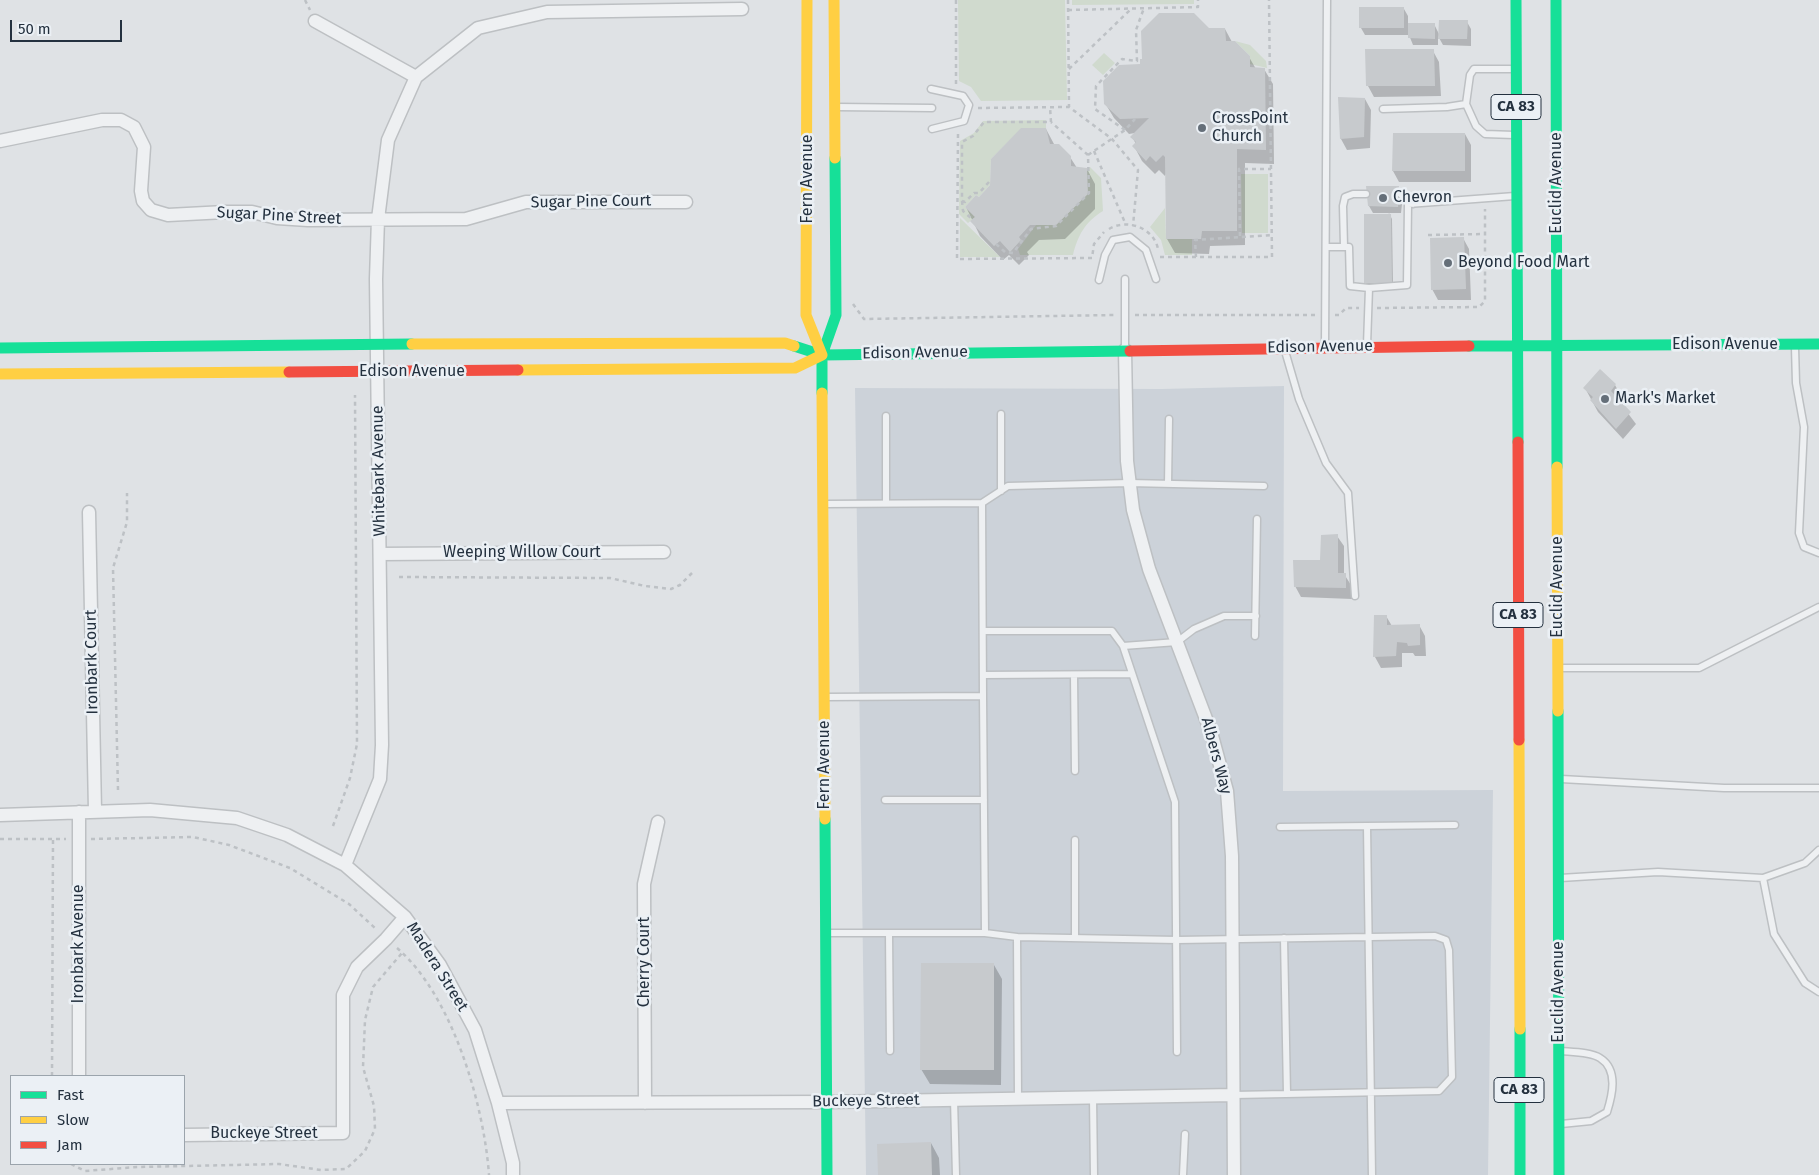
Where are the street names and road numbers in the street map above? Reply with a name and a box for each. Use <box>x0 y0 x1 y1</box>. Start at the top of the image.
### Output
road number: CA 83 <box>1491 94 1541 120</box>
street label: Euclid Avenue <box>1547 132 1567 234</box>
street label: Fern Avenue <box>798 135 818 223</box>
street label: Sugar Pine Court <box>531 191 651 213</box>
street label: Sugar Pine Street <box>216 203 342 229</box>
street label: Edison Avenue <box>1672 335 1778 355</box>
street label: Edison Avenue <box>1267 336 1373 358</box>
street label: Edison Avenue <box>862 342 968 364</box>
street label: Edison Avenue <box>359 362 465 382</box>
street label: Whitebark Avenue <box>368 405 390 537</box>
street label: Euclid Avenue <box>1548 536 1568 638</box>
street label: Weeping Willow Court <box>443 543 601 563</box>
road number: CA 83 <box>1493 602 1543 628</box>
street label: Ironbark Court <box>81 609 103 715</box>
street label: Albers Way <box>1197 715 1235 797</box>
street label: Fern Avenue <box>815 721 835 809</box>
street label: Ironbark Avenue <box>69 885 89 1003</box>
street label: Cherry Court <box>635 917 655 1007</box>
street label: Madera Street <box>402 919 472 1015</box>
street label: Euclid Avenue <box>1549 941 1569 1043</box>
road number: CA 83 <box>1494 1078 1544 1102</box>
street label: Buckeye Street <box>812 1090 920 1112</box>
street label: Buckeye Street <box>210 1124 318 1144</box>

